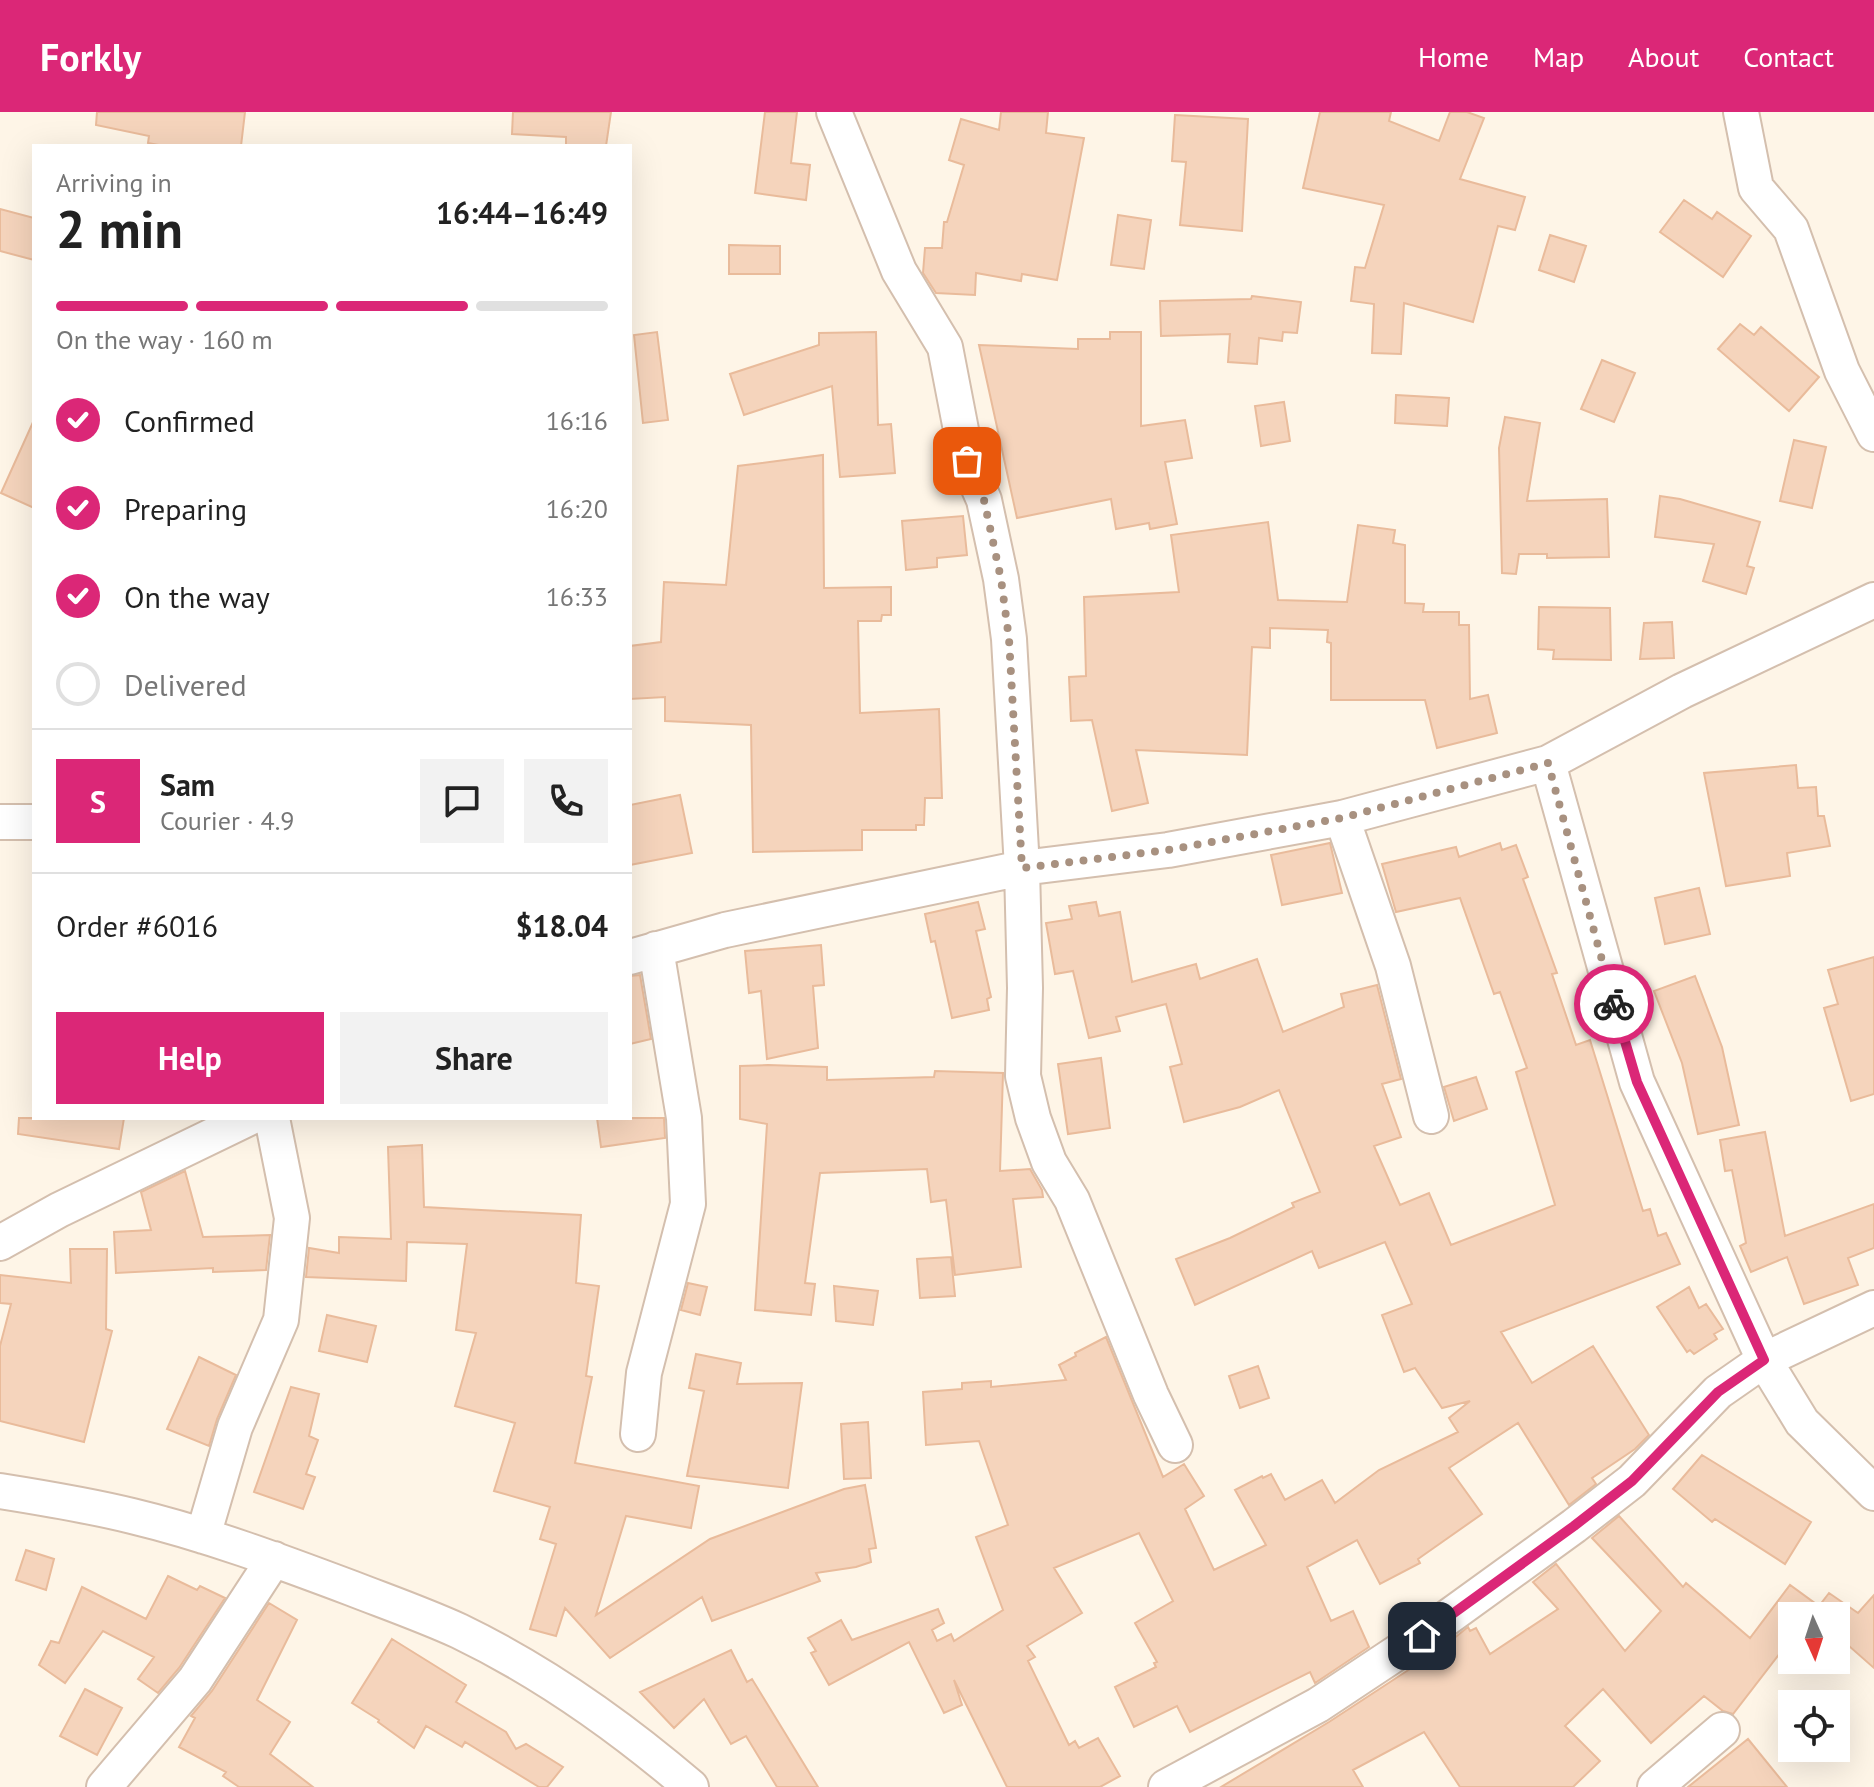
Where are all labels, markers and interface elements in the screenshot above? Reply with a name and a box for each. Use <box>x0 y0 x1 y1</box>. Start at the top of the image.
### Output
text: Forkly <box>40 32 141 81</box>
text: Home <box>1418 38 1489 75</box>
text: Map <box>1533 38 1584 75</box>
text: About <box>1628 38 1699 75</box>
text: Contact <box>1743 38 1834 75</box>
text: Arriving in <box>56 166 172 199</box>
text: 16:44–16:49 <box>436 193 608 232</box>
text: 2 min <box>56 195 183 262</box>
text: On the way · 160 m <box>56 323 273 356</box>
icon: check <box>56 398 100 442</box>
text: Confirmed <box>124 401 255 440</box>
text: 16:16 <box>546 404 608 437</box>
pin <box>933 427 1001 495</box>
icon: bag <box>945 439 989 483</box>
icon: check <box>56 486 100 530</box>
text: Preparing <box>124 489 247 528</box>
text: 16:20 <box>546 492 608 525</box>
icon: check <box>56 574 100 618</box>
text: On the way <box>124 577 270 616</box>
text: 16:33 <box>546 580 608 613</box>
text: Delivered <box>124 665 247 704</box>
button: chat <box>420 759 504 843</box>
button: phone <box>524 759 608 843</box>
text: Sam <box>160 765 215 804</box>
text: S <box>90 782 106 821</box>
text: Courier · 4.9 <box>160 804 294 837</box>
text: Order #6016 <box>56 906 218 945</box>
text: $18.04 <box>516 906 608 945</box>
courier <box>1574 964 1654 1044</box>
icon: bike <box>1592 982 1636 1026</box>
button: Help <box>56 1012 324 1104</box>
button: Share <box>340 1012 608 1104</box>
pin <box>1388 1602 1456 1670</box>
north arrow <box>1778 1602 1850 1674</box>
map controls <box>1778 1602 1850 1762</box>
icon: home <box>1400 1614 1444 1658</box>
button: locate <box>1778 1690 1850 1762</box>

